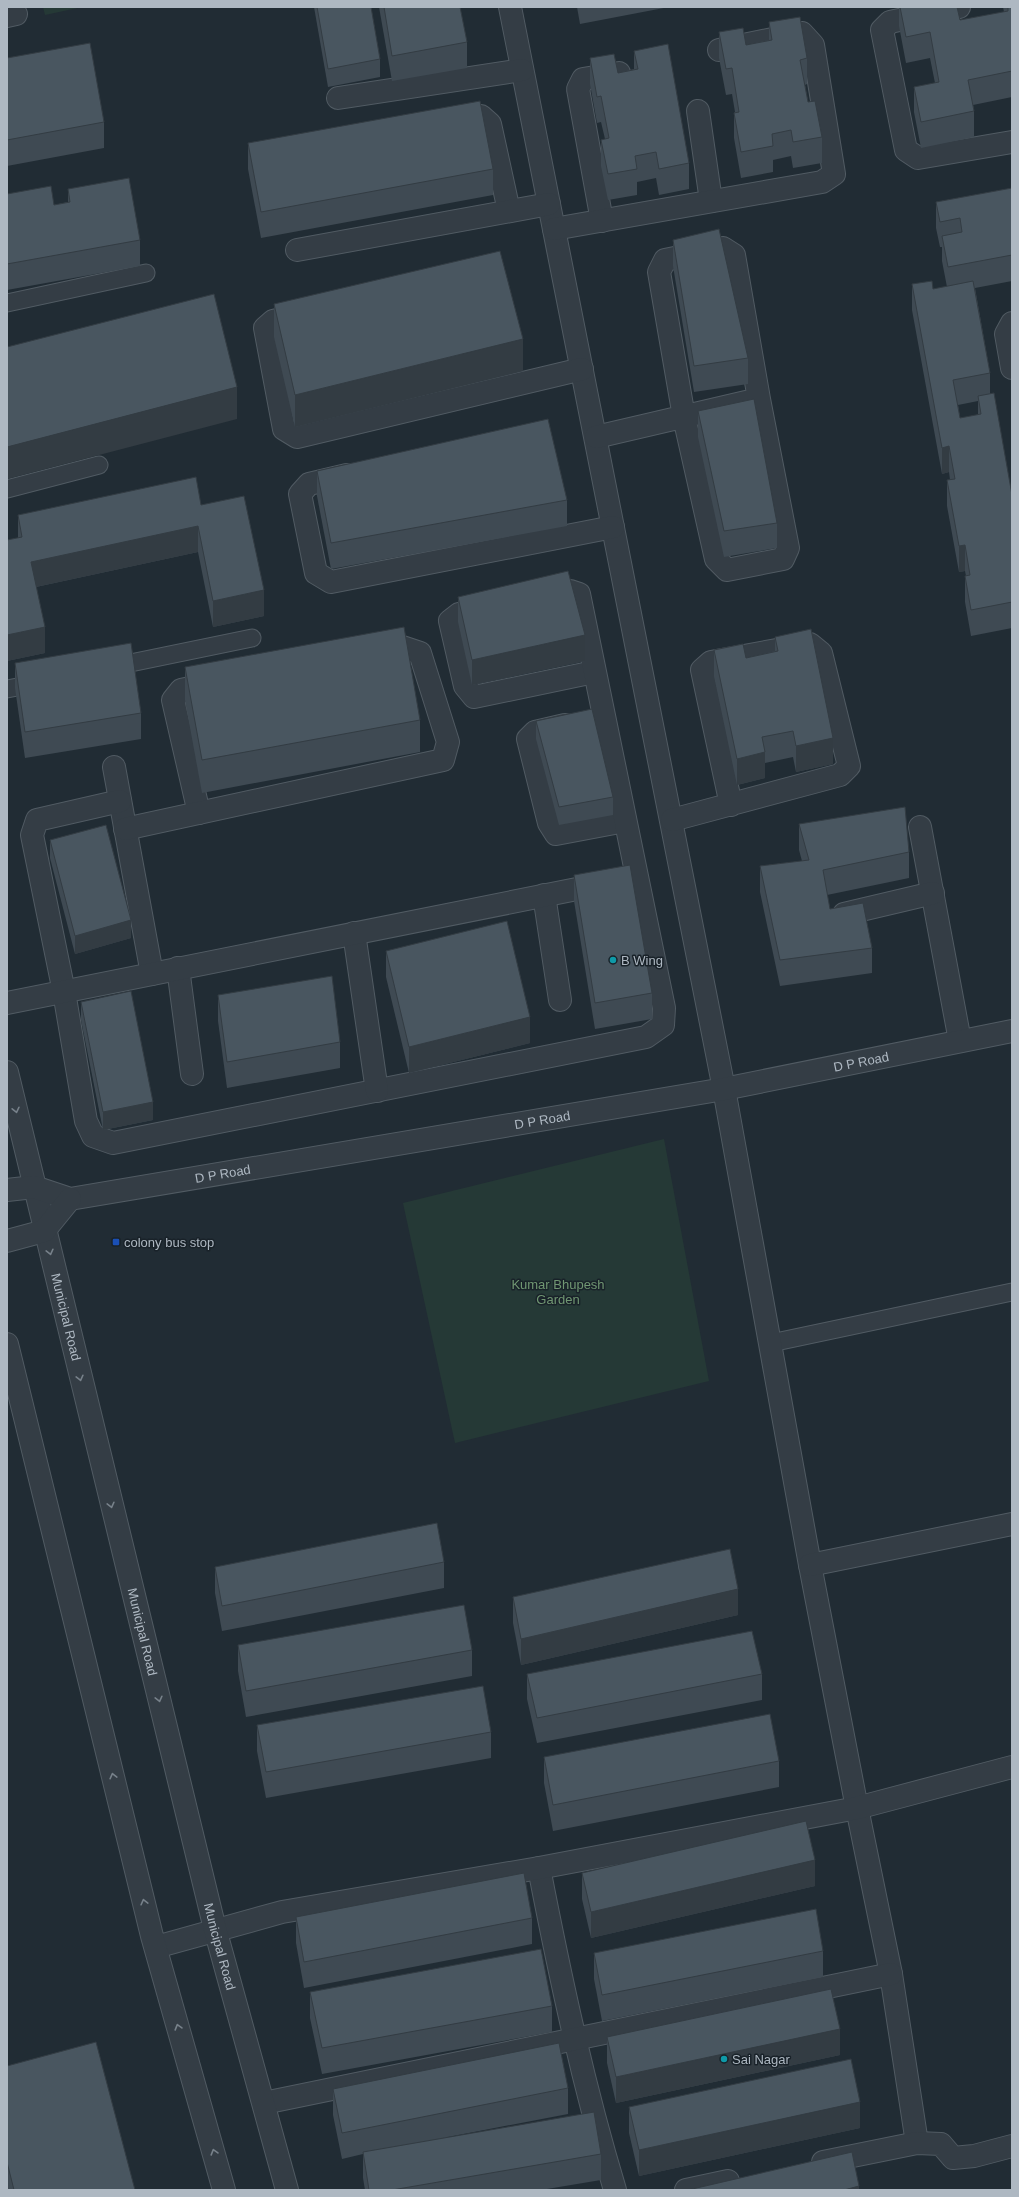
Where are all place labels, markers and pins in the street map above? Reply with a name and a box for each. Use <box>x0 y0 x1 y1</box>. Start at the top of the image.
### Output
place label: B Wing <box>621 953 663 968</box>
marker: B Wing <box>608 955 618 965</box>
place label: colony bus stop <box>124 1235 214 1250</box>
marker: colony bus stop <box>111 1237 121 1247</box>
place label: Sai Nagar <box>732 2052 790 2067</box>
marker: Sai Nagar <box>719 2054 729 2064</box>

